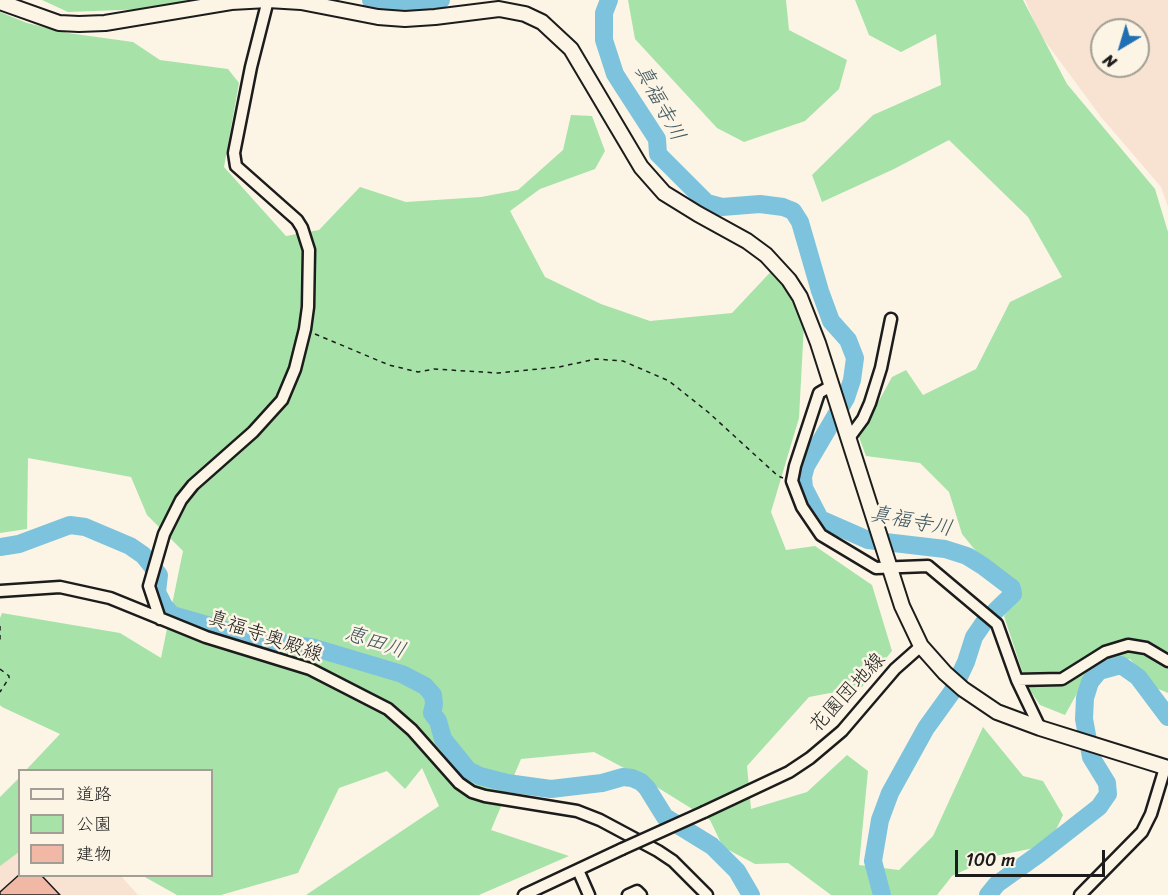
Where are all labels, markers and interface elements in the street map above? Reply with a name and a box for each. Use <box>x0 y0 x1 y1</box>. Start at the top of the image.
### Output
north arrow <box>1090 18 1150 78</box>
text: N <box>1097 46 1123 76</box>
water label: 真福寺川 <box>628 60 690 146</box>
water label: 真福寺川 <box>867 502 955 542</box>
street label: 真福寺奥殿線 <box>204 606 326 668</box>
water label: 恵田川 <box>341 621 409 665</box>
street label: 花園団地線 <box>805 648 891 738</box>
legend <box>18 769 213 877</box>
text: 道路 <box>76 778 112 810</box>
text: 公園 <box>76 808 112 840</box>
text: 建物 <box>76 838 112 870</box>
scale bar <box>958 838 1108 876</box>
text: 100 m <box>966 844 1015 876</box>

